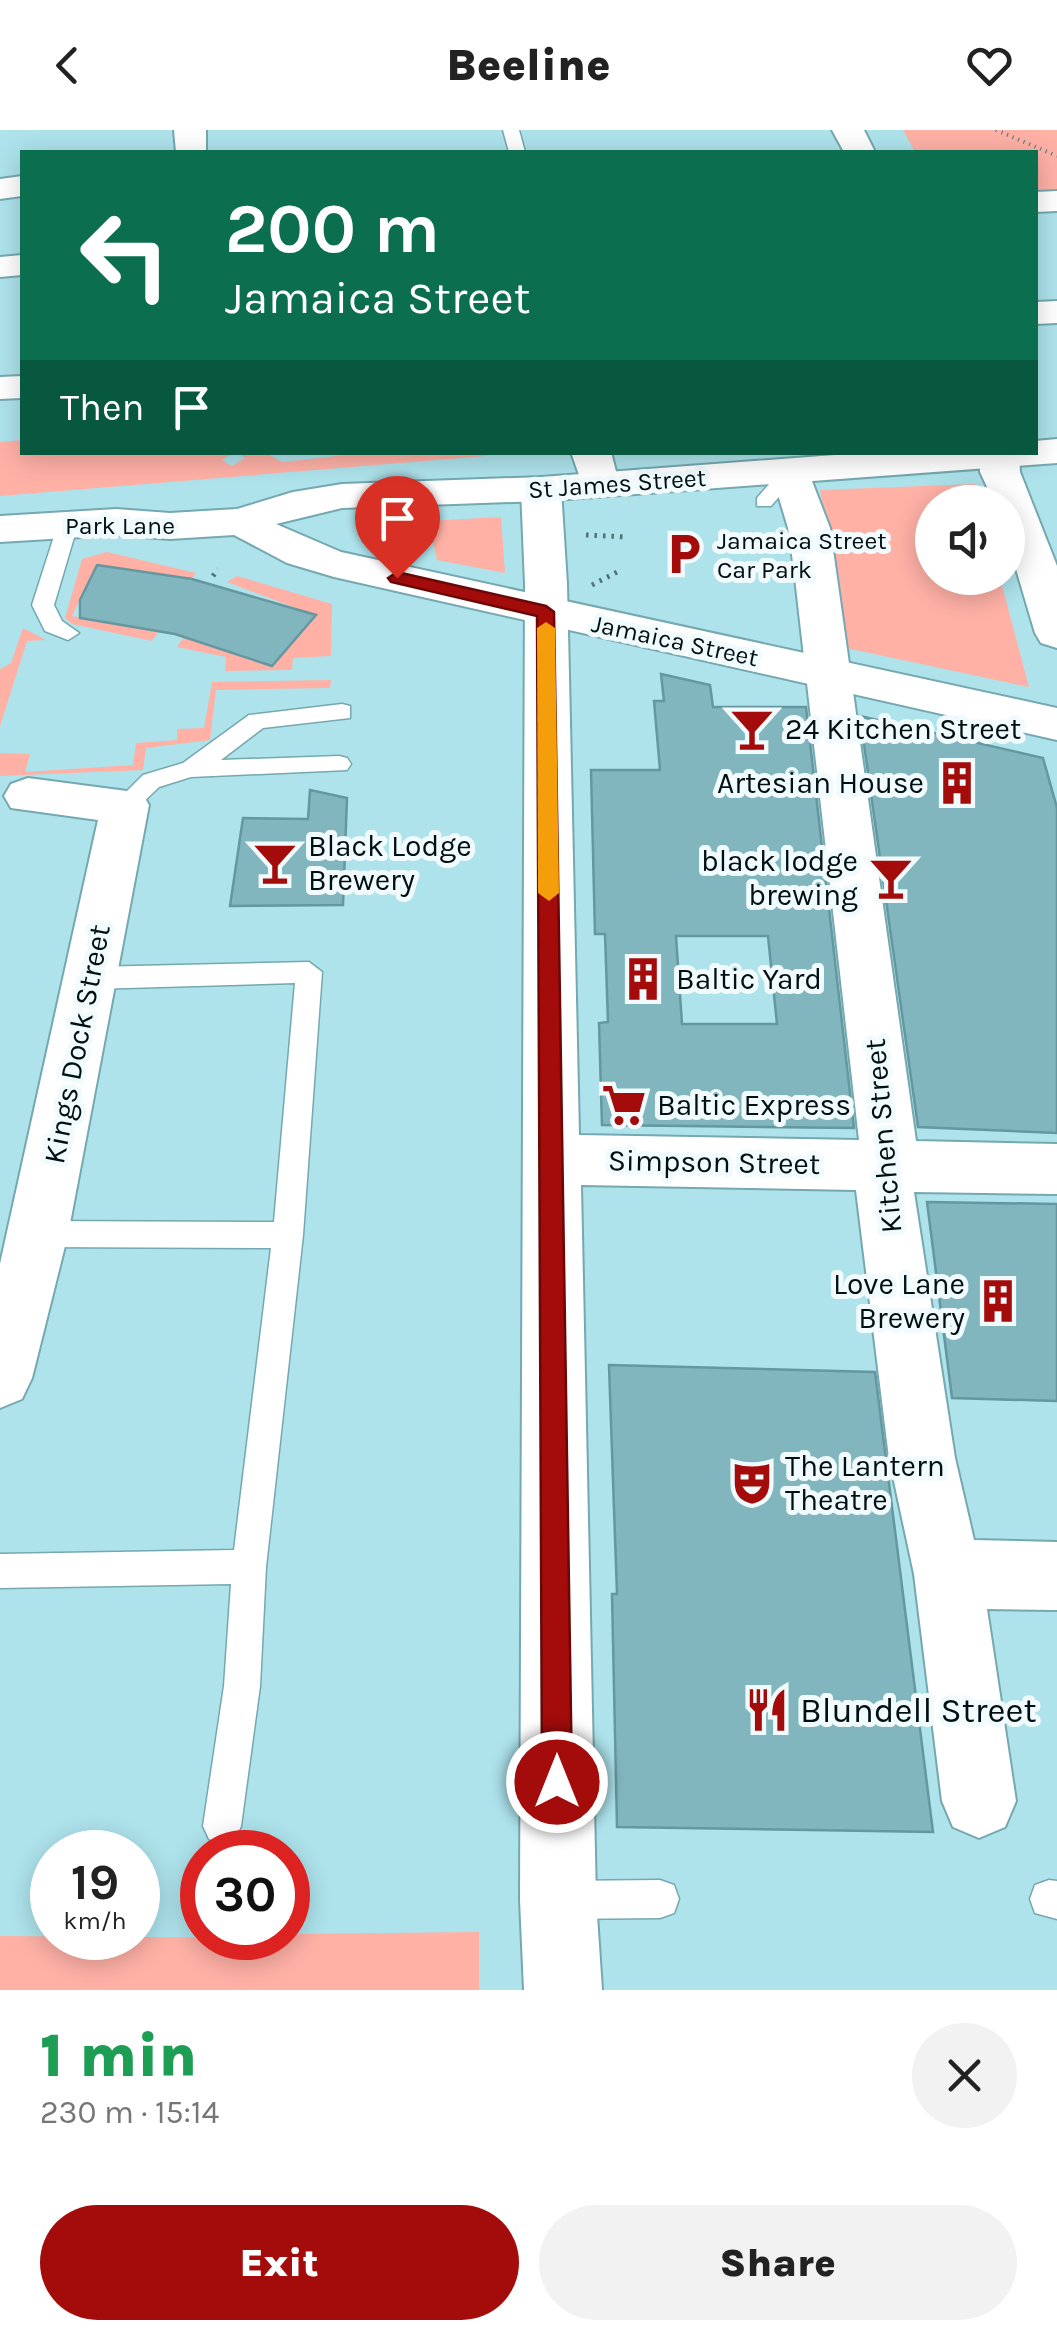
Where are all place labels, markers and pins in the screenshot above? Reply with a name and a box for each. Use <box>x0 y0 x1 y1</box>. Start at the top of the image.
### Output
pin <box>355 476 440 579</box>
place label: Jamaica Street Car Park <box>717 526 887 584</box>
parking icon: Jamaica Street Car Park <box>660 530 708 578</box>
bar icon: 24 Kitchen Street <box>728 705 776 753</box>
place label: 24 Kitchen Street <box>785 711 1021 747</box>
building icon: Artesian House <box>933 759 981 807</box>
place label: Artesian House <box>717 765 924 801</box>
place label: Black Lodge Brewery <box>308 828 472 898</box>
bar icon: Black Lodge Brewery <box>251 839 299 887</box>
place label: black lodge brewing <box>701 843 858 913</box>
bar icon: black lodge brewing <box>867 854 915 902</box>
building icon: Baltic Yard <box>619 955 667 1003</box>
place label: Baltic Yard <box>676 961 822 997</box>
supermarket icon: Baltic Express <box>600 1081 648 1129</box>
place label: Baltic Express <box>657 1087 851 1123</box>
place label: Love Lane Brewery <box>833 1266 965 1336</box>
building icon: Love Lane Brewery <box>974 1277 1022 1325</box>
place label: The Lantern Theatre <box>785 1448 945 1518</box>
theatre icon: The Lantern Theatre <box>728 1459 776 1507</box>
restaurant icon: Blundell Street <box>743 1686 791 1734</box>
place label: Blundell Street <box>800 1690 1037 1731</box>

